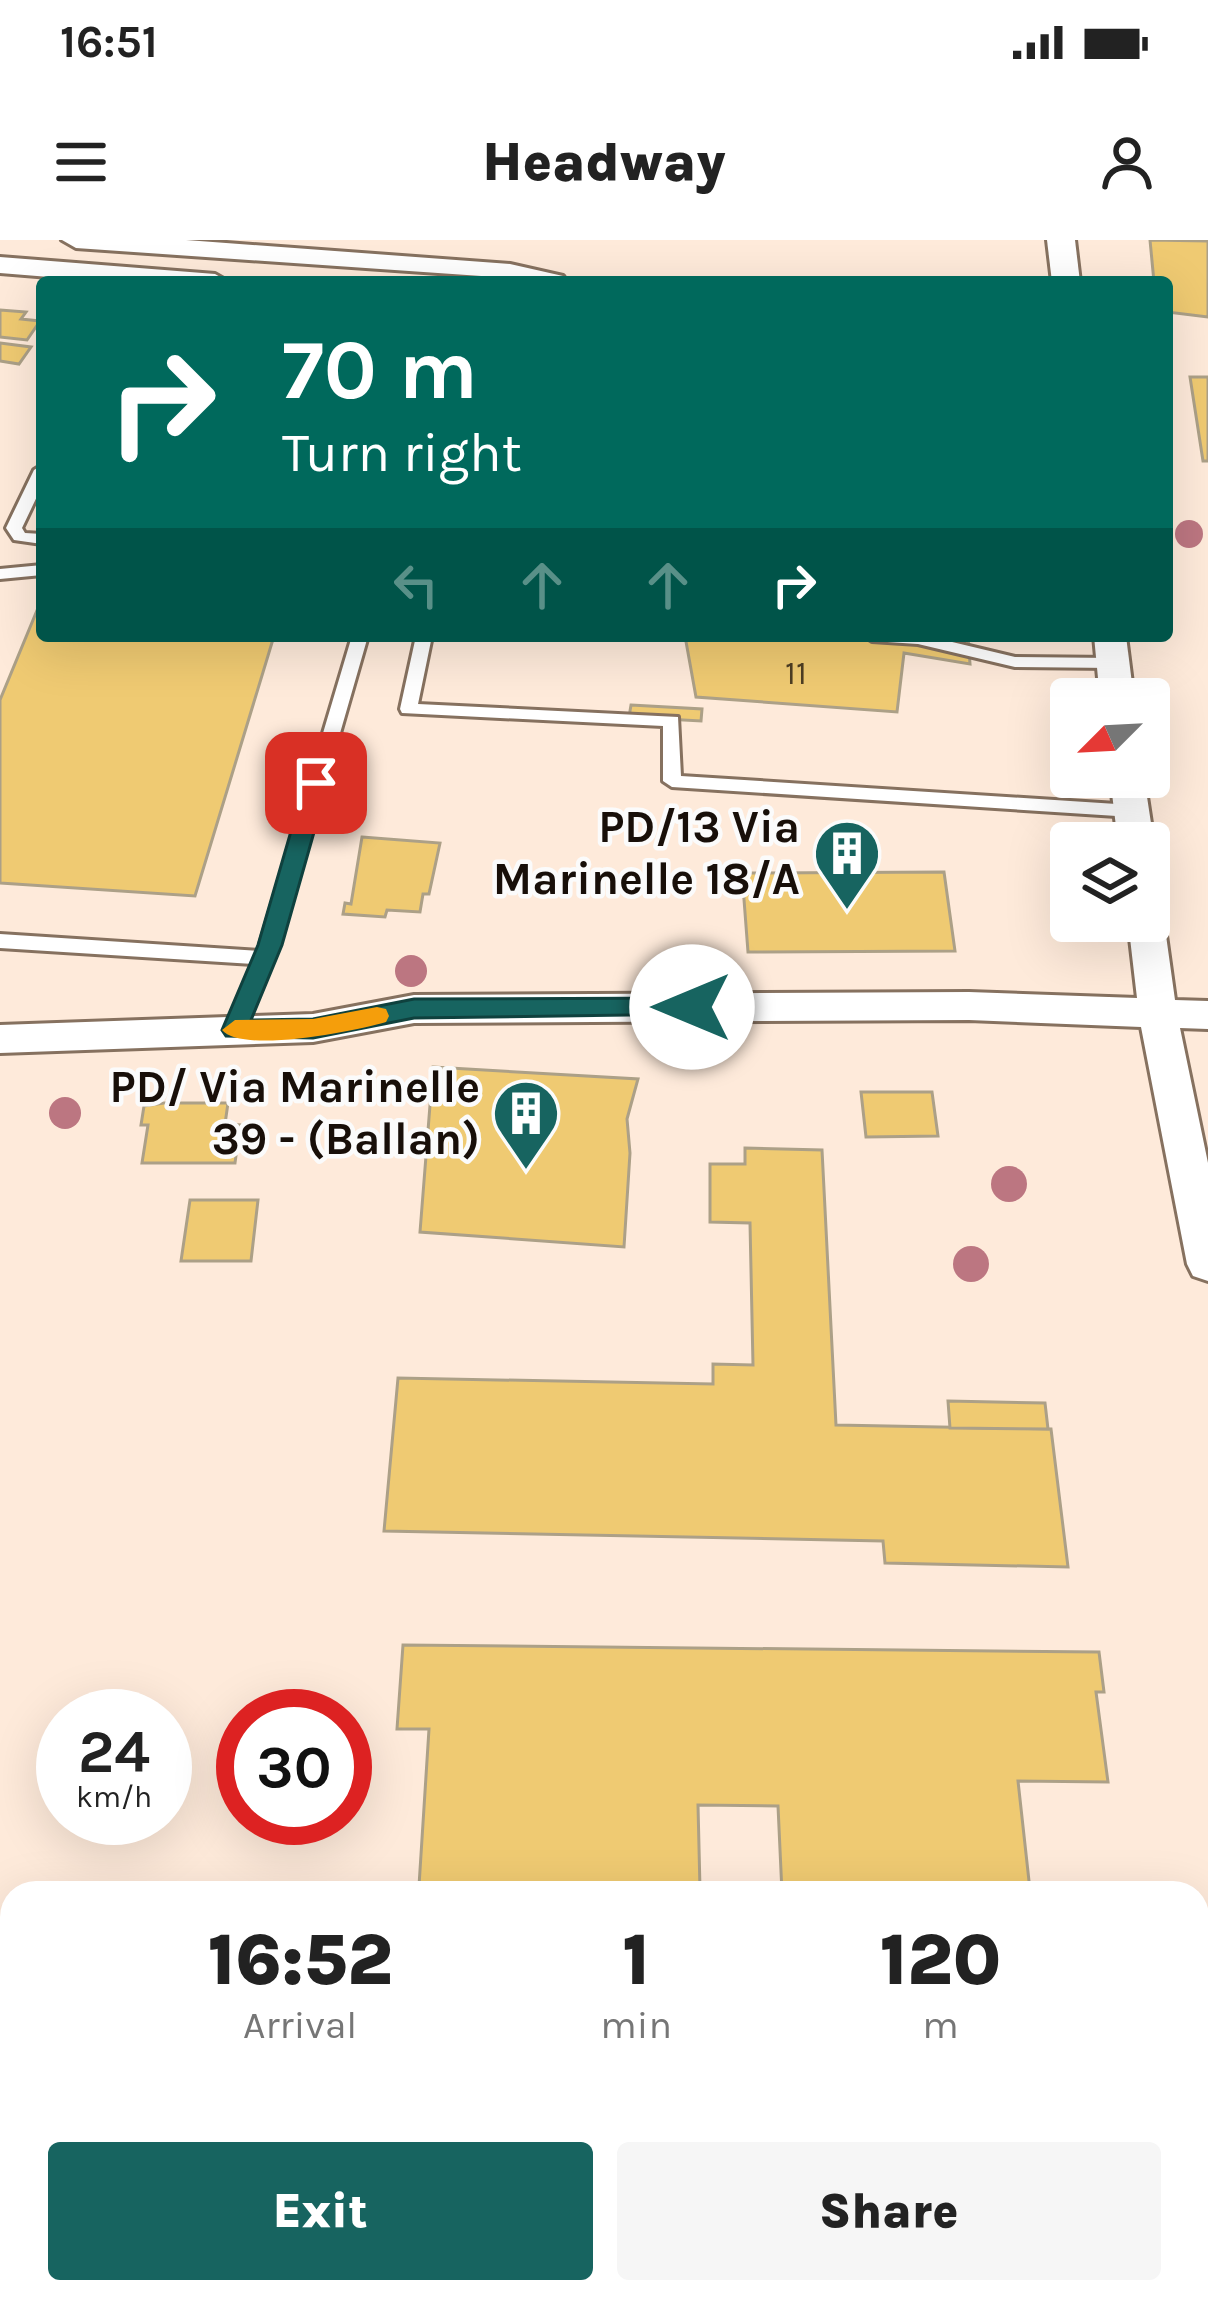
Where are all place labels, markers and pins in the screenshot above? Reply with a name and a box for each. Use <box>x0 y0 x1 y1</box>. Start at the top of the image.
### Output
pin <box>265 732 367 834</box>
place label: PD/13 Via Marinelle 18/A <box>493 801 800 905</box>
building icon: PD/13 Via Marinelle 18/A <box>812 818 882 912</box>
place label: PD/ Via Marinelle 39 - (Ballan) <box>110 1061 480 1165</box>
building icon: PD/ Via Marinelle 39 - (Ballan) <box>491 1078 561 1172</box>

